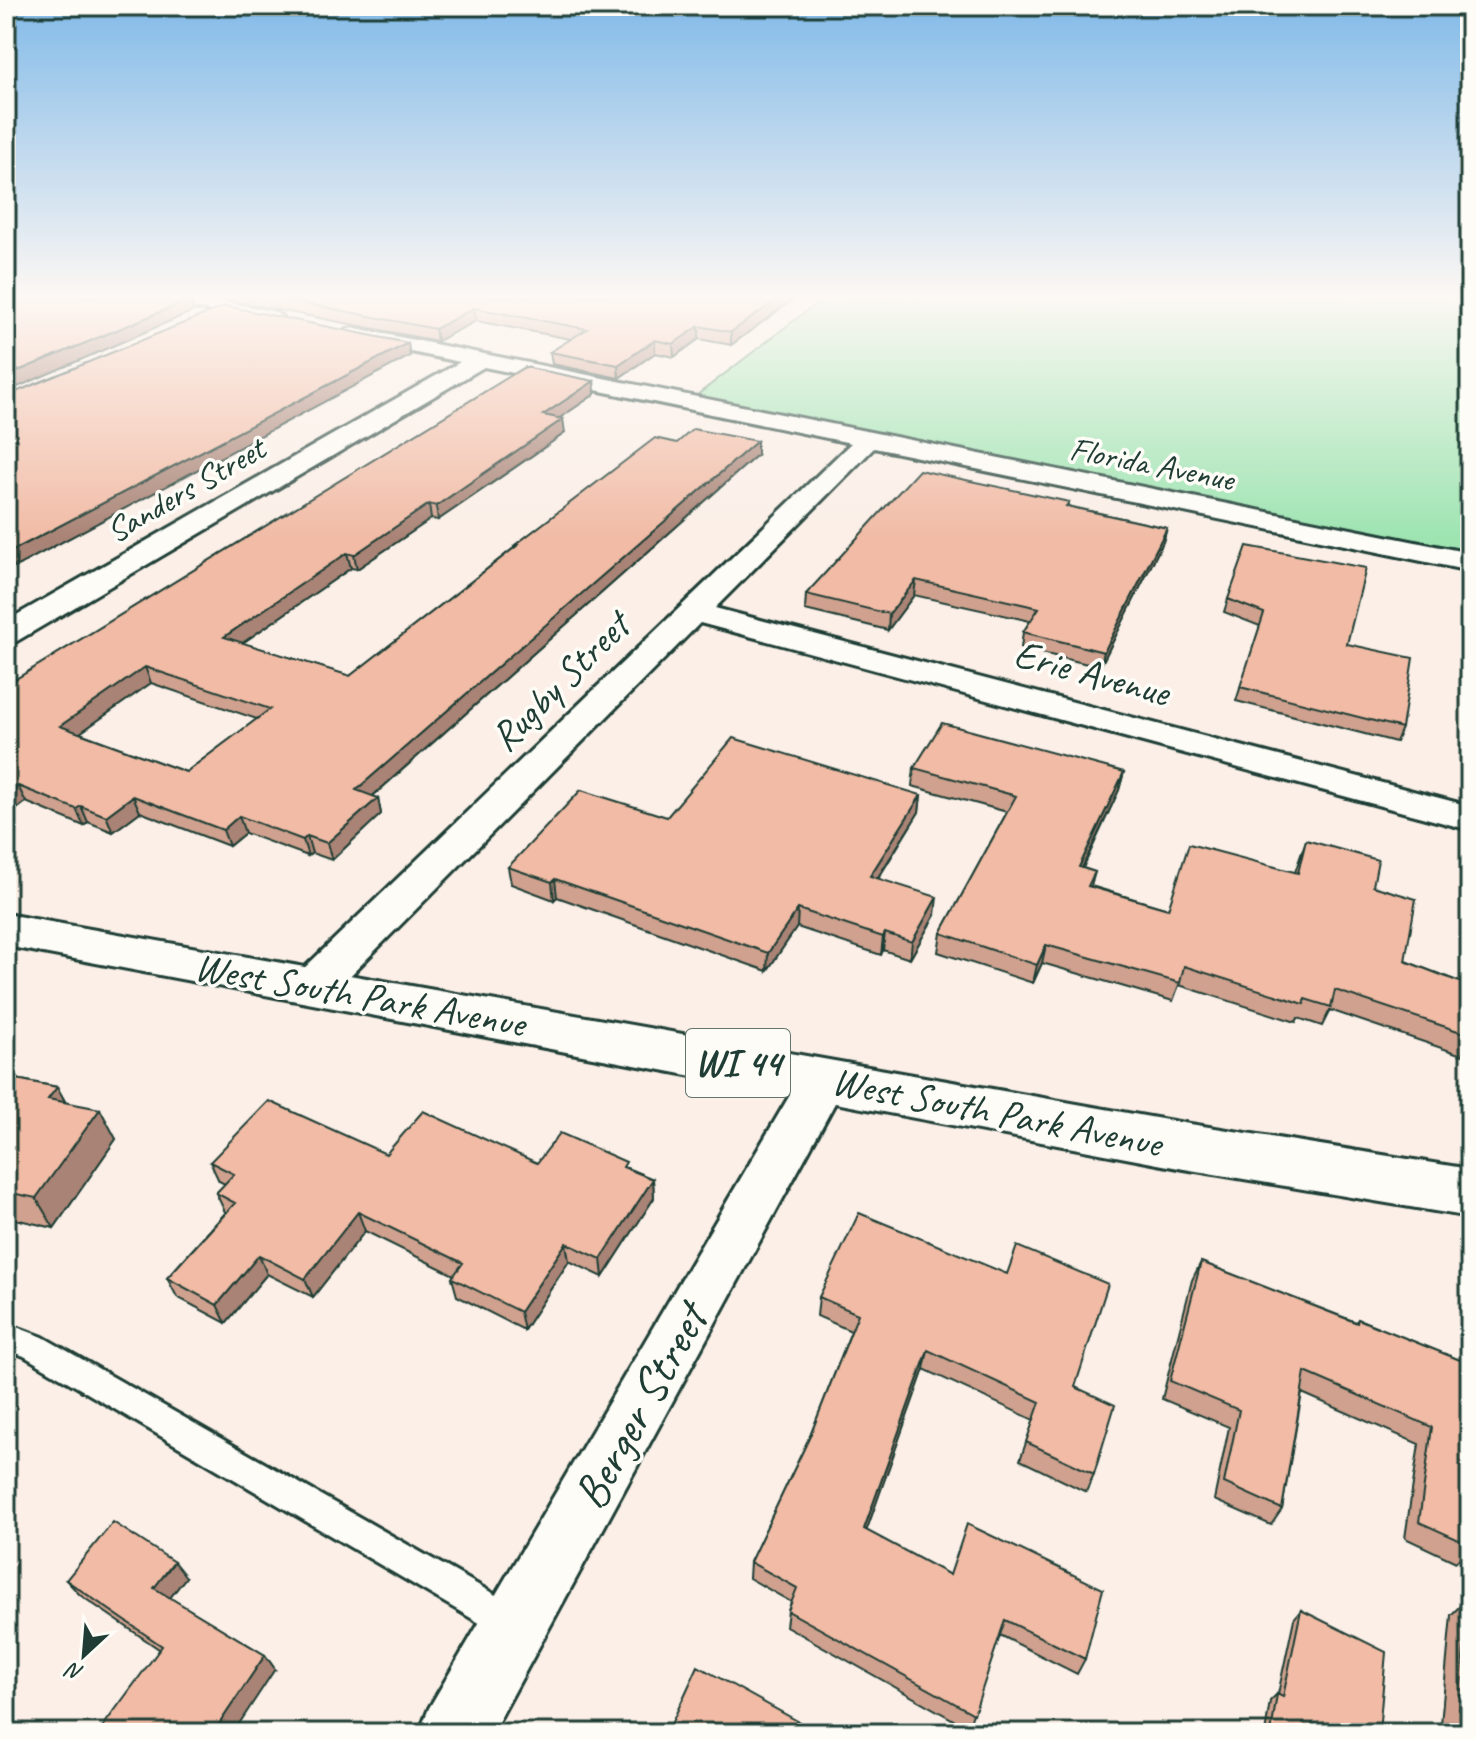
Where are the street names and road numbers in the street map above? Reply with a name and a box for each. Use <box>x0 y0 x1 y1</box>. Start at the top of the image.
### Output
street label: Sanders Street <box>98 425 276 552</box>
street label: Florida Avenue <box>1066 427 1239 501</box>
street label: Rugby Street <box>480 598 644 762</box>
street label: Erie Avenue <box>1009 628 1177 718</box>
street label: West South Park Avenue <box>191 941 532 1049</box>
road number: WI 44 <box>686 1029 790 1097</box>
street label: West South Park Avenue <box>828 1056 1169 1169</box>
street label: Berger Street <box>559 1289 723 1519</box>

